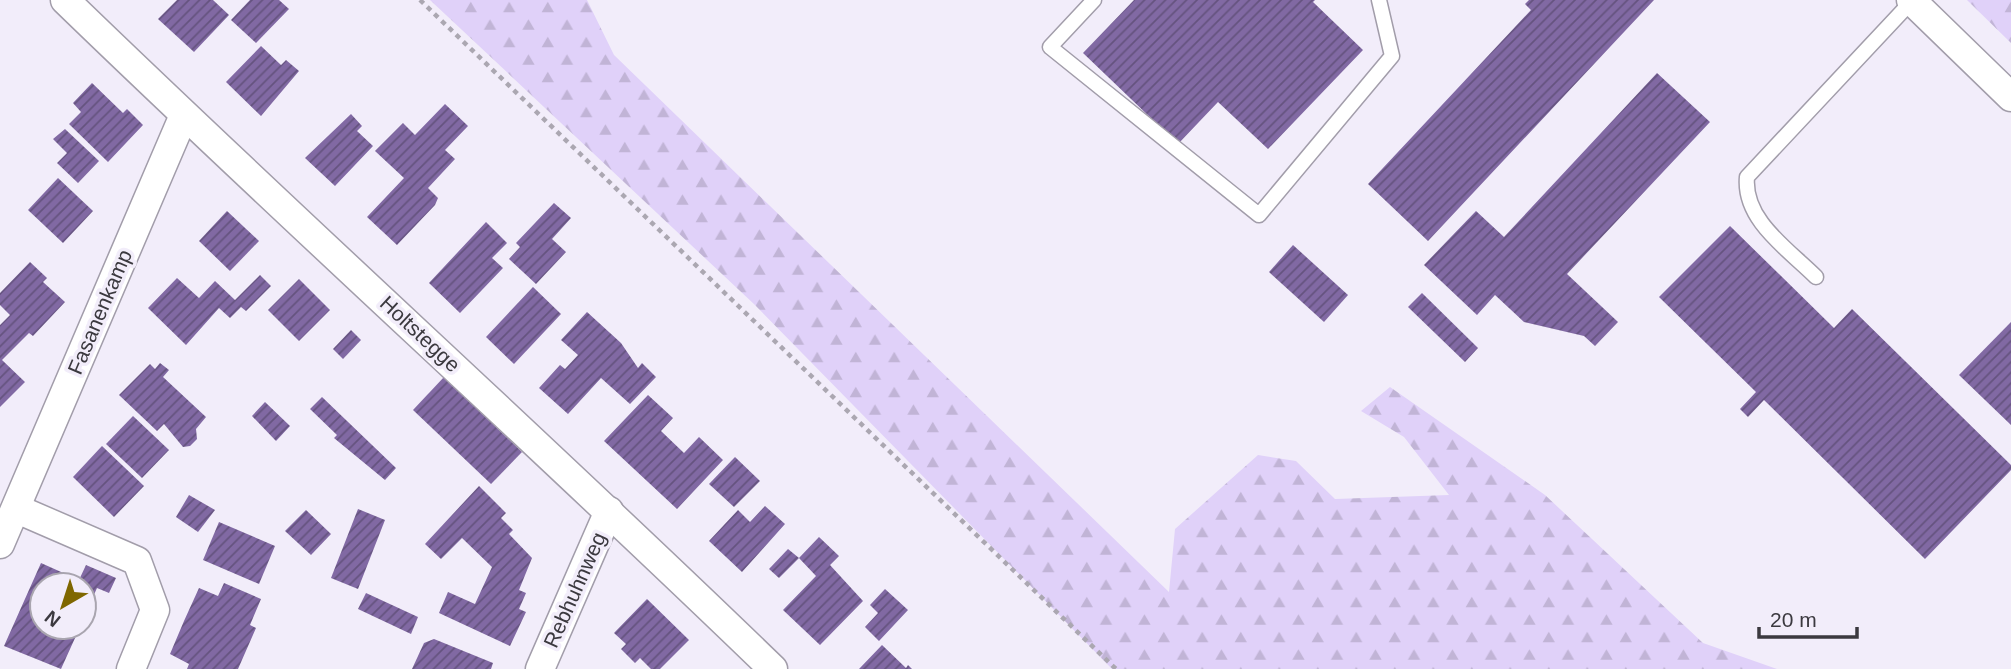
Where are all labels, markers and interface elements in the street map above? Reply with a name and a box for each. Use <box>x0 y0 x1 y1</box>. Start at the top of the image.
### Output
street label: Fasanenkamp <box>63 246 136 378</box>
street label: Holtstegge <box>376 291 465 376</box>
street label: Rebhuhnweg <box>539 529 610 651</box>
north arrow <box>28 571 98 641</box>
scale bar <box>1759 596 1857 640</box>
text: N <box>41 606 65 631</box>
text: 20 m <box>1770 608 1817 631</box>

